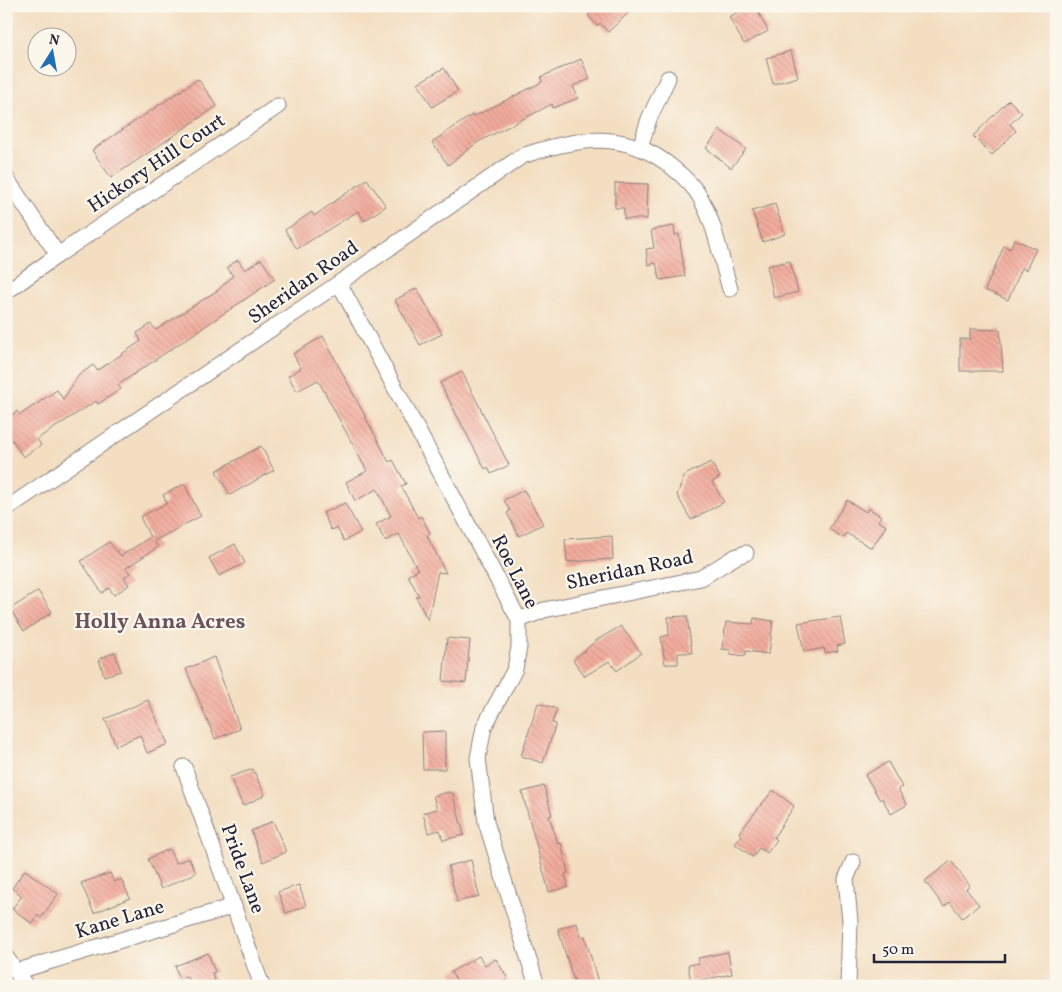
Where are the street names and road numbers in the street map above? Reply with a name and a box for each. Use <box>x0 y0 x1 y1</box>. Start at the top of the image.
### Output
street label: Hickory Hill Court <box>83 107 231 221</box>
street label: Sheridan Road <box>243 234 365 332</box>
street label: Roe Lane <box>483 530 545 614</box>
street label: Sheridan Road <box>564 544 696 598</box>
street label: Pride Lane <box>213 820 271 918</box>
street label: Kane Lane <box>72 893 168 947</box>

